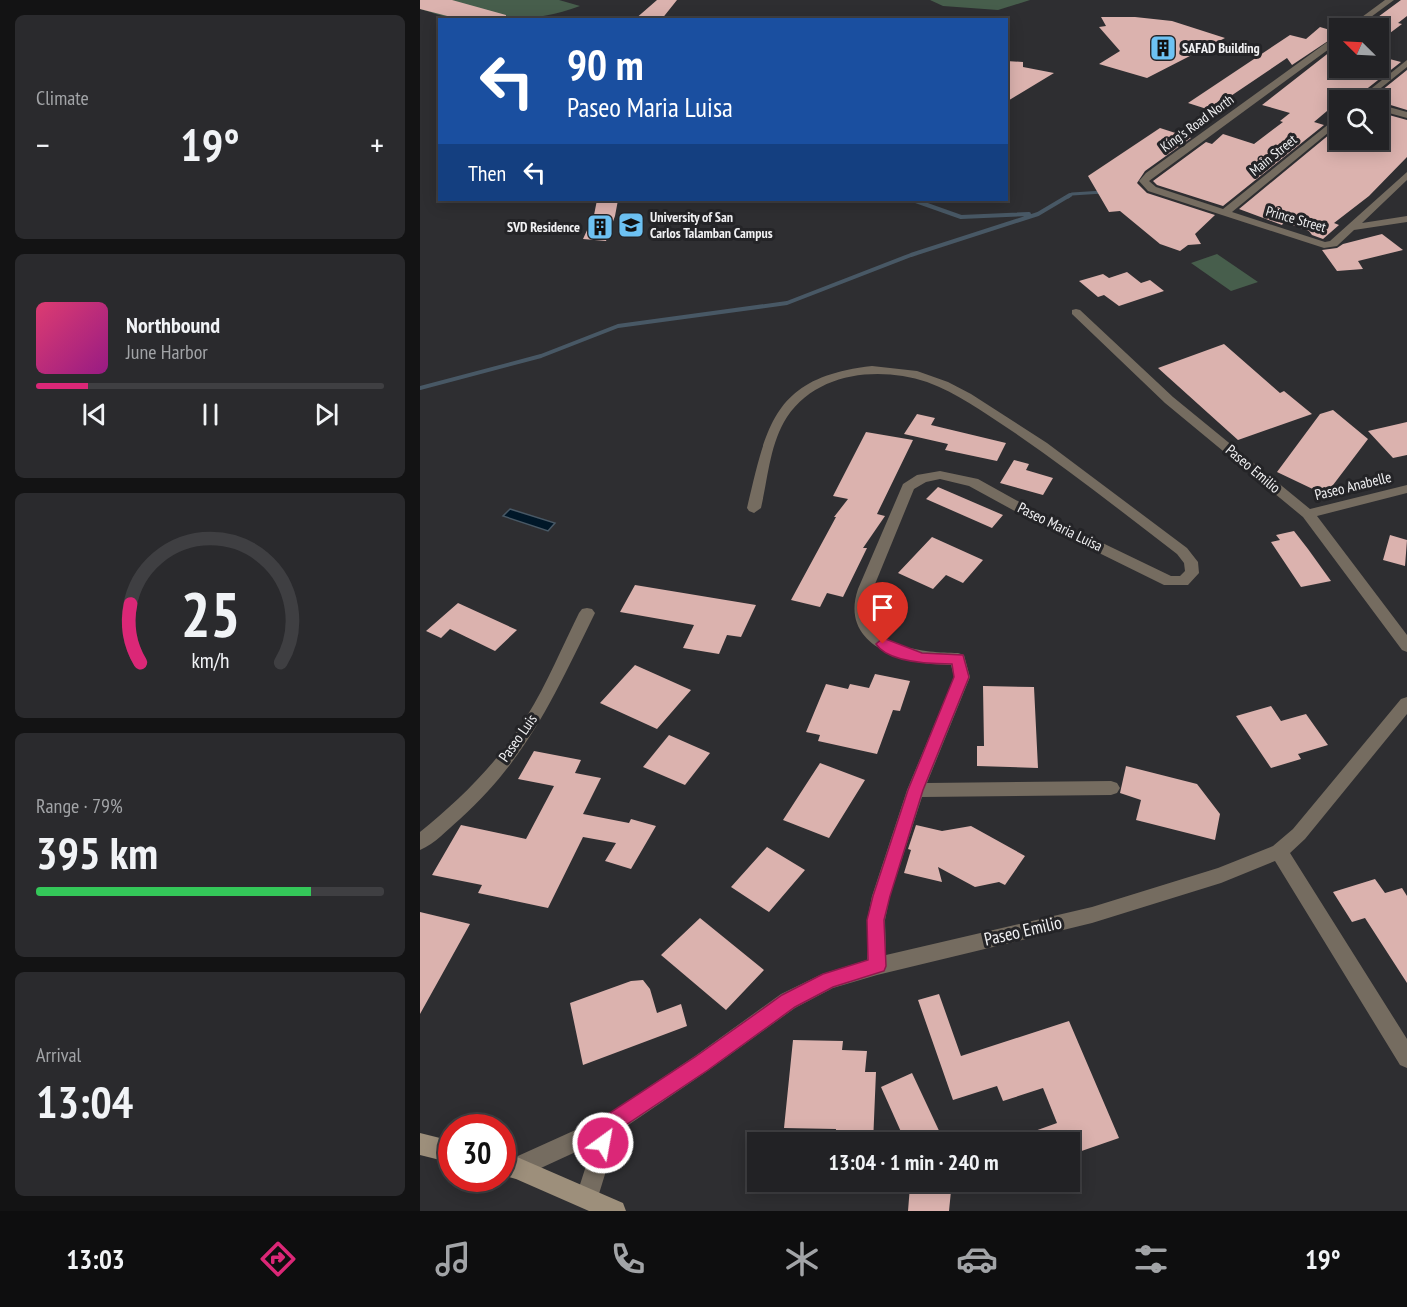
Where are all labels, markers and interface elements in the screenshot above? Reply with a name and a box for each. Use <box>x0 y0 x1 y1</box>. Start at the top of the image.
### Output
north arrow <box>1329 18 1389 78</box>
map controls <box>1329 18 1389 150</box>
building icon: SAFAD Building <box>1148 33 1178 63</box>
text: 90 m <box>567 37 644 92</box>
place label: SAFAD Building <box>1182 39 1260 57</box>
icon: left <box>468 42 546 120</box>
text: Climate <box>36 85 89 111</box>
text: Paseo Maria Luisa <box>567 90 733 124</box>
street label: King's Road North <box>1157 90 1237 156</box>
button: search <box>1329 90 1389 150</box>
text: 19° <box>180 115 240 173</box>
text: − <box>36 123 50 166</box>
text: + <box>370 123 384 166</box>
street label: Main Street <box>1246 130 1300 180</box>
icon: left <box>518 156 551 189</box>
text: Then <box>468 159 506 187</box>
street label: Prince Street <box>1264 202 1328 236</box>
place label: University of San Carlos Talamban Campus <box>650 208 773 242</box>
school or university icon: University of San Carlos Talamban Campus <box>616 210 646 240</box>
building icon: SVD Residence <box>585 212 615 242</box>
place label: SVD Residence <box>507 218 580 236</box>
text: Northbound <box>126 311 220 339</box>
text: June Harbor <box>126 339 208 365</box>
icon: previous <box>78 398 111 431</box>
icon: pause <box>194 398 227 431</box>
icon: next <box>310 398 343 431</box>
street label: Paseo Emilio <box>1222 440 1285 497</box>
street label: Paseo Anabelle <box>1313 467 1393 504</box>
street label: Paseo Maria Luisa <box>1015 498 1106 555</box>
text: 25 <box>180 573 240 654</box>
pin <box>857 582 908 644</box>
icon: arrive <box>866 591 899 624</box>
text: km/h <box>191 646 229 674</box>
street label: Paseo Luis <box>494 710 541 765</box>
text: Range · 79% <box>36 793 123 819</box>
text: 395 km <box>36 823 158 881</box>
street label: Paseo Emilio <box>982 910 1064 951</box>
text: Arrival <box>36 1042 81 1068</box>
text: 13:04 <box>36 1072 133 1130</box>
position arrow <box>571 1111 635 1175</box>
speed limit sign: 30 <box>438 1114 516 1192</box>
text: 13:04 · 1 min · 240 m <box>828 1148 999 1176</box>
icon: directions <box>257 1238 299 1280</box>
icon: music <box>432 1238 474 1280</box>
icon: phone <box>607 1238 649 1280</box>
icon: climate <box>781 1238 823 1280</box>
icon: car <box>956 1238 998 1280</box>
icon: filters <box>1130 1238 1172 1280</box>
text: 13:03 <box>66 1242 125 1276</box>
text: 19° <box>1305 1242 1341 1276</box>

